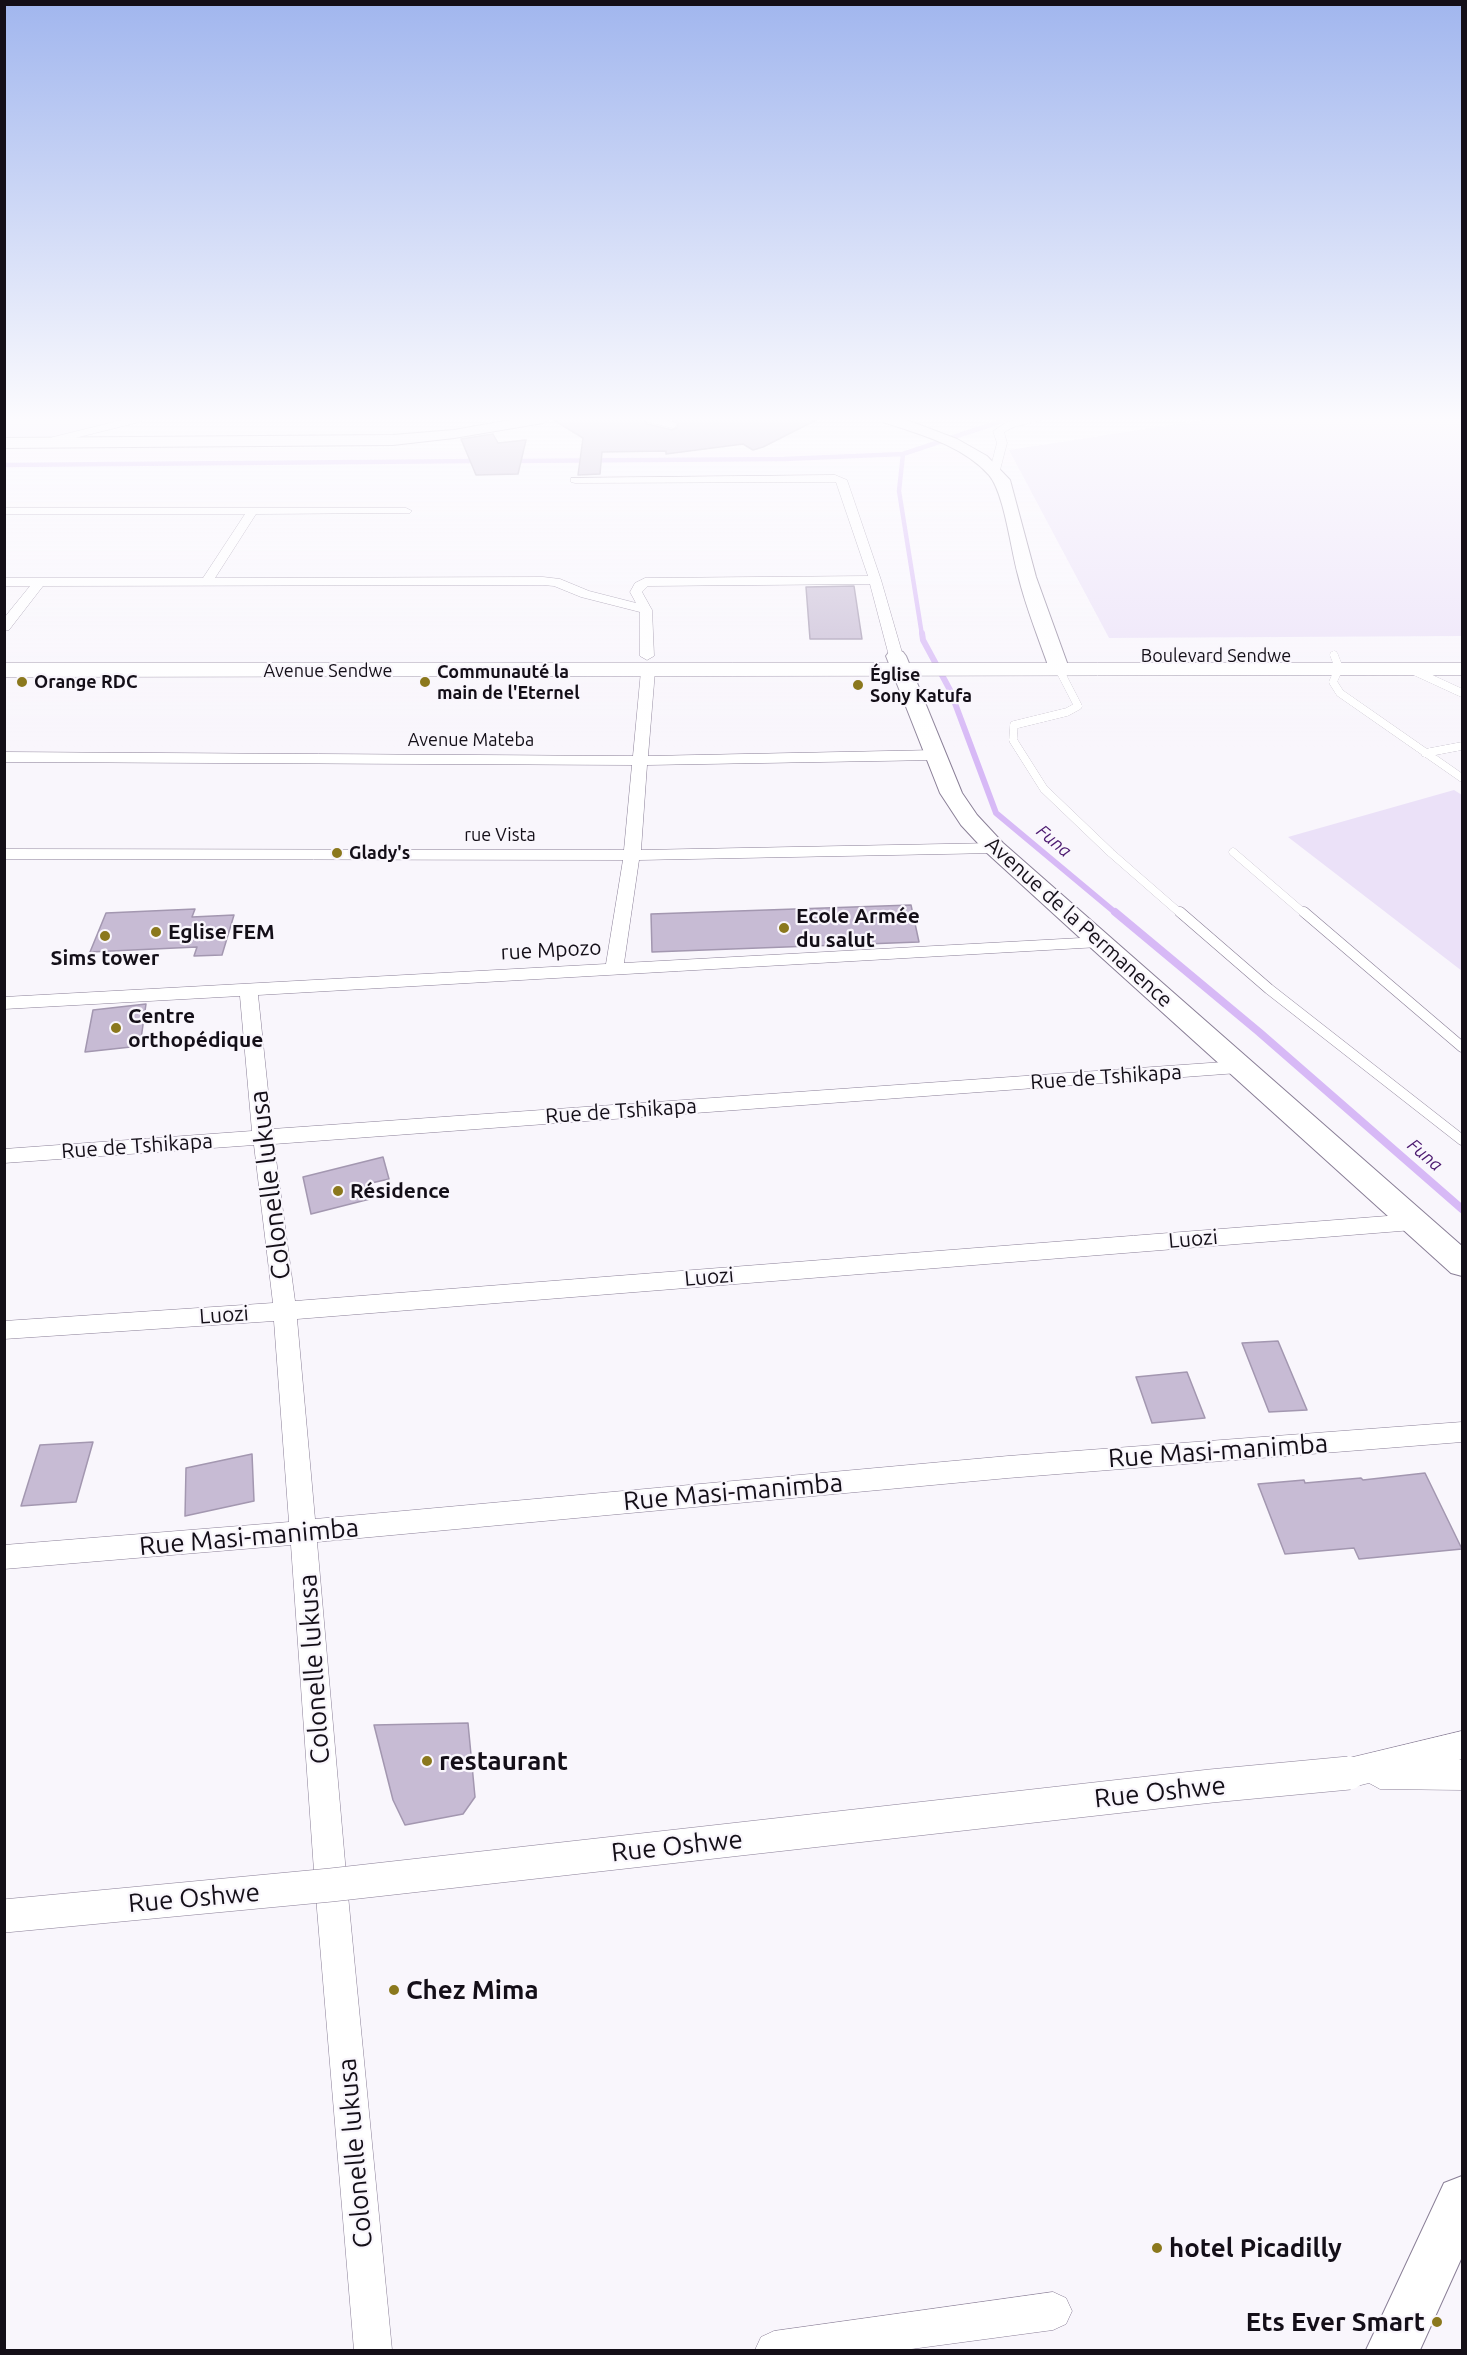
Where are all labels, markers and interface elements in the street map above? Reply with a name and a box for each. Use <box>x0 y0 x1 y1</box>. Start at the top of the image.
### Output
street label: Boulevard Sendwe <box>1141 645 1291 667</box>
street label: Avenue Sendwe <box>264 660 392 682</box>
place label: Communauté la main de l'Eternel <box>437 661 580 704</box>
place label: Église Sony Katufa <box>870 664 972 706</box>
place label: Orange RDC <box>34 671 137 693</box>
marker: Orange RDC <box>15 675 29 689</box>
marker: Communauté la main de l'Eternel <box>418 675 432 689</box>
marker: Église Sony Katufa <box>851 678 865 692</box>
street label: Avenue Mateba <box>408 729 534 751</box>
water label: Funa <box>1032 820 1076 862</box>
street label: rue Vista <box>464 824 536 846</box>
street label: Avenue de la Permanence <box>980 831 1178 1013</box>
place label: Glady's <box>349 842 410 864</box>
marker: Glady's <box>330 846 344 860</box>
place label: Ecole Armée du salut <box>796 903 920 953</box>
place label: Eglise FEM <box>168 919 275 945</box>
marker: Ecole Armée du salut <box>777 921 791 935</box>
marker: Eglise FEM <box>149 925 163 939</box>
marker: Sims tower <box>98 929 112 943</box>
street label: rue Mpozo <box>500 935 602 965</box>
place label: Sims tower <box>51 945 159 971</box>
place label: Centre orthopédique <box>128 1003 263 1053</box>
marker: Centre orthopédique <box>109 1021 123 1035</box>
street label: Rue de Tshikapa <box>1029 1059 1183 1095</box>
street label: Colonelle lukusa <box>243 1089 297 1281</box>
street label: Rue de Tshikapa <box>544 1093 698 1129</box>
street label: Rue de Tshikapa <box>60 1128 214 1164</box>
water label: Funa <box>1403 1134 1447 1176</box>
place label: Résidence <box>350 1178 450 1204</box>
marker: Résidence <box>331 1184 345 1198</box>
street label: Luozi <box>1167 1224 1219 1254</box>
street label: Luozi <box>683 1262 735 1292</box>
street label: Luozi <box>198 1301 250 1329</box>
street label: Rue Masi-manimba <box>1107 1428 1329 1474</box>
street label: Rue Masi-manimba <box>622 1467 844 1517</box>
street label: Rue Masi-manimba <box>138 1512 360 1562</box>
street label: Colonelle lukusa <box>292 1573 336 1765</box>
place label: restaurant <box>439 1745 568 1777</box>
marker: restaurant <box>420 1754 434 1768</box>
street label: Rue Oshwe <box>1093 1770 1227 1814</box>
street label: Rue Oshwe <box>610 1824 744 1868</box>
street label: Rue Oshwe <box>127 1877 261 1919</box>
place label: Chez Mima <box>406 1974 539 2006</box>
marker: Chez Mima <box>387 1983 401 1997</box>
street label: Colonelle lukusa <box>331 2057 379 2249</box>
place label: hotel Picadilly <box>1169 2232 1342 2264</box>
marker: hotel Picadilly <box>1150 2241 1164 2255</box>
place label: Ets Ever Smart <box>1246 2306 1425 2338</box>
marker: Ets Ever Smart <box>1430 2315 1444 2329</box>

